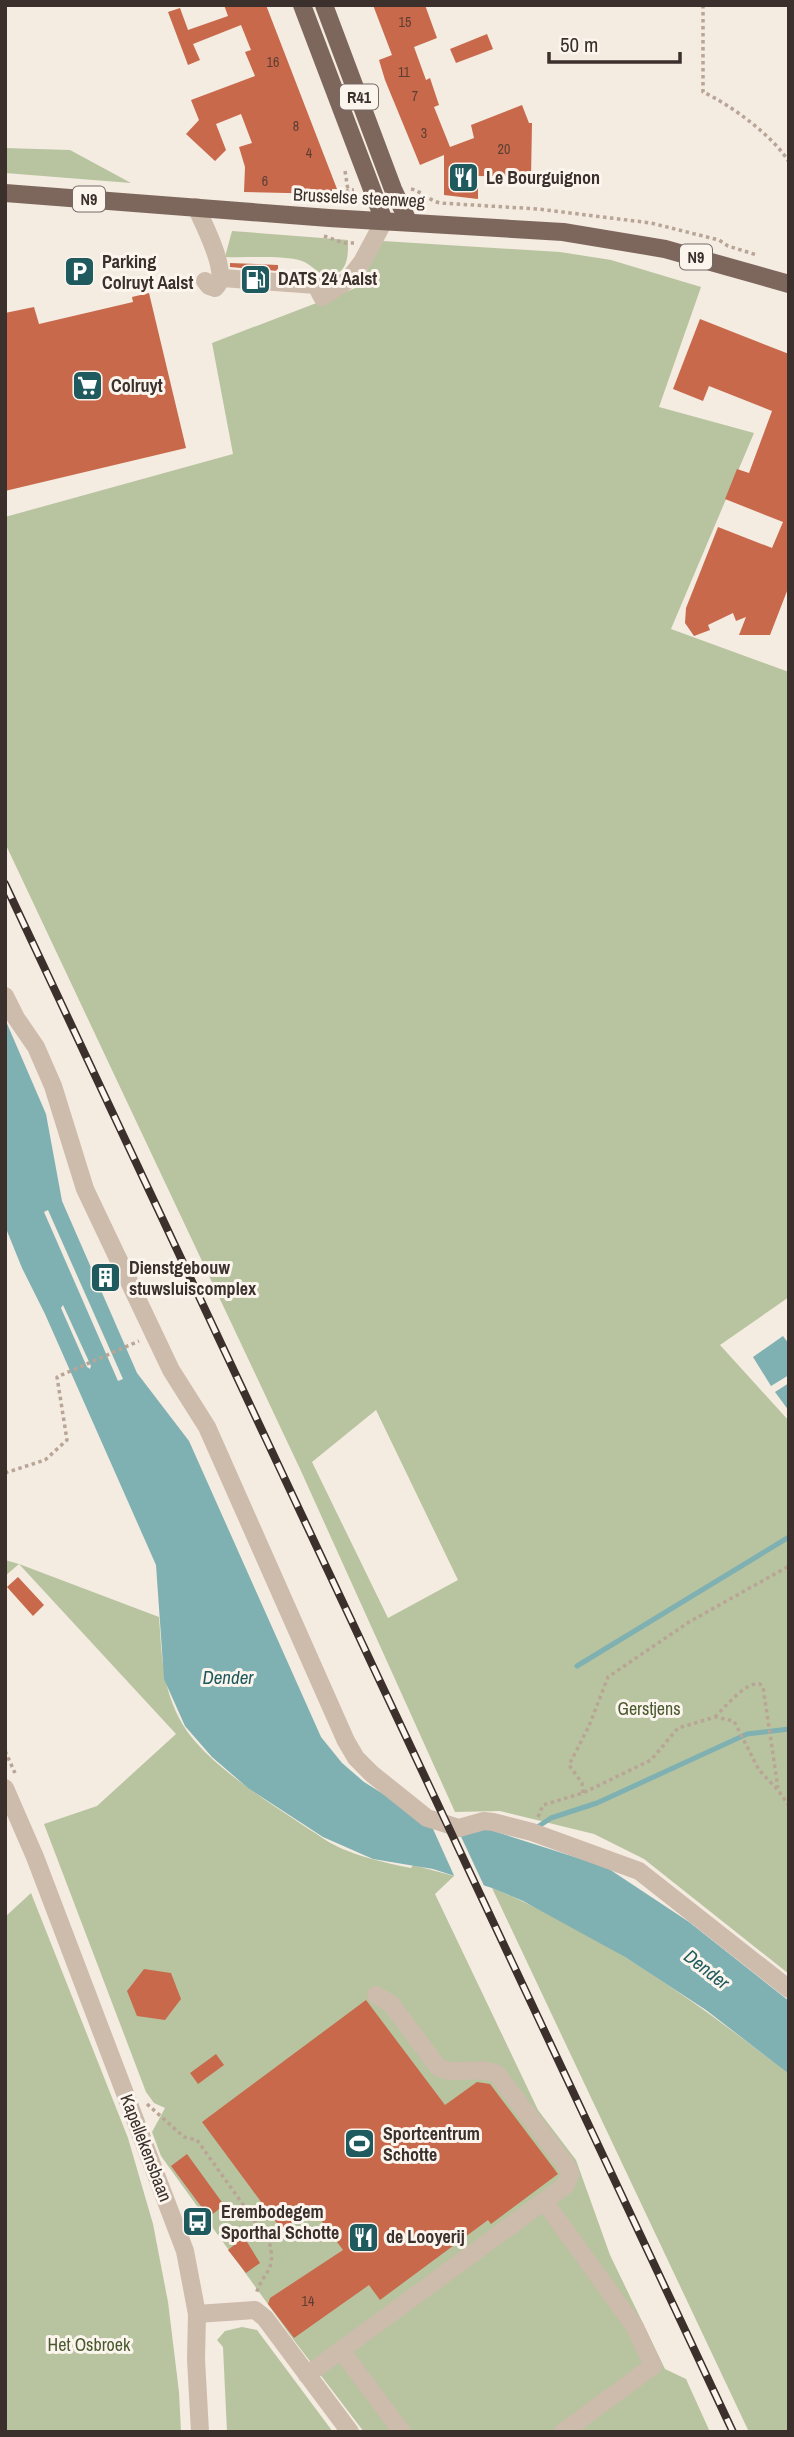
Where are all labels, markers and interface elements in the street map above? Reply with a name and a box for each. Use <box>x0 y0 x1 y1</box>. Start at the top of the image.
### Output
house number: 15 <box>399 13 411 31</box>
scale bar <box>549 21 680 65</box>
text: 50 m <box>560 30 598 59</box>
house number: 16 <box>267 53 279 71</box>
house number: 11 <box>398 63 411 81</box>
road number: R41 <box>340 85 378 110</box>
house number: 7 <box>412 87 418 105</box>
house number: 8 <box>293 117 299 135</box>
house number: 3 <box>421 124 427 142</box>
house number: 20 <box>498 140 510 158</box>
house number: 4 <box>306 144 313 162</box>
restaurant icon: Le Bourguignon <box>446 161 480 195</box>
place label: Le Bourguignon <box>486 165 600 190</box>
house number: 6 <box>262 172 268 190</box>
street label: Brusselse steenweg <box>292 182 426 213</box>
road number: N9 <box>73 186 105 211</box>
road number: N9 <box>680 244 712 270</box>
place label: Parking Colruyt Aalst <box>102 249 193 295</box>
parking icon: Parking Colruyt Aalst <box>62 255 96 289</box>
fuel station icon: DATS 24 Aalst <box>238 262 272 296</box>
place label: DATS 24 Aalst <box>278 266 377 291</box>
supermarket icon: Colruyt <box>71 369 105 403</box>
place label: Colruyt <box>111 373 163 398</box>
place label: Dienstgebouw stuwsluiscomplex <box>129 1255 257 1301</box>
building icon: Dienstgebouw stuwsluiscomplex <box>89 1261 123 1295</box>
water label: Dender <box>202 1664 254 1690</box>
park label: Gerstjens <box>617 1696 681 1721</box>
water label: Dender <box>679 1943 736 1995</box>
street label: Kapellekensbaan <box>115 2090 178 2205</box>
place label: Sportcentrum Schotte <box>383 2121 480 2167</box>
sports icon: Sportcentrum Schotte <box>343 2127 377 2161</box>
place label: Erembodegem Sporthal Schotte <box>221 2199 339 2245</box>
bus stop icon: Erembodegem Sporthal Schotte <box>181 2205 215 2239</box>
restaurant icon: de Looyerij <box>346 2220 380 2254</box>
place label: de Looyerij <box>386 2224 465 2249</box>
house number: 14 <box>302 2292 315 2310</box>
park label: Het Osbroek <box>48 2332 131 2357</box>

